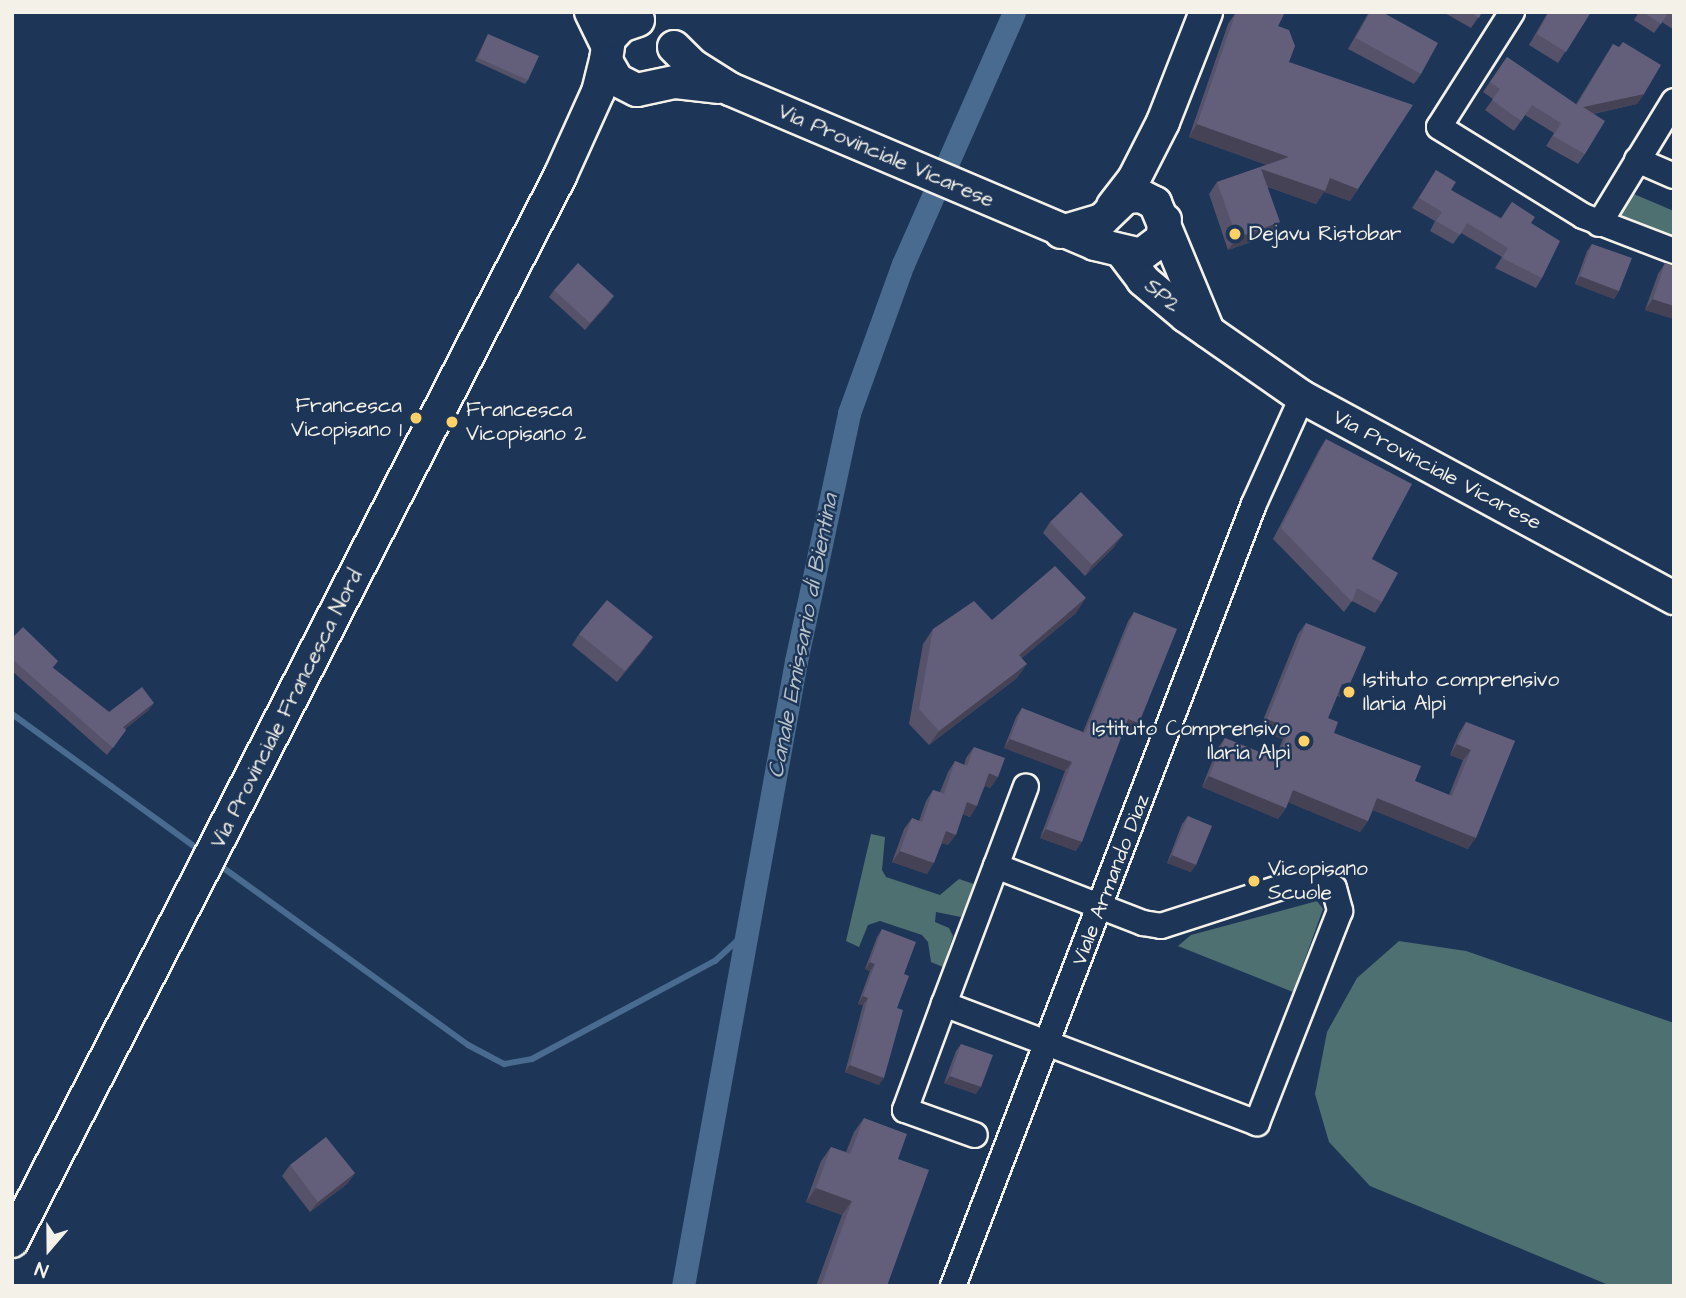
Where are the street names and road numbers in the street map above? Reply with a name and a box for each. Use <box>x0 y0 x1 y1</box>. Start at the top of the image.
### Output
street label: Via Provinciale Vicarese <box>774 99 998 213</box>
street label: SP2 <box>1139 274 1185 318</box>
street label: Via Provinciale Vicarese <box>1329 404 1545 536</box>
street label: Via Provinciale Francesca Nord <box>206 566 368 852</box>
street label: Viale Armando Diaz <box>1067 791 1155 969</box>

